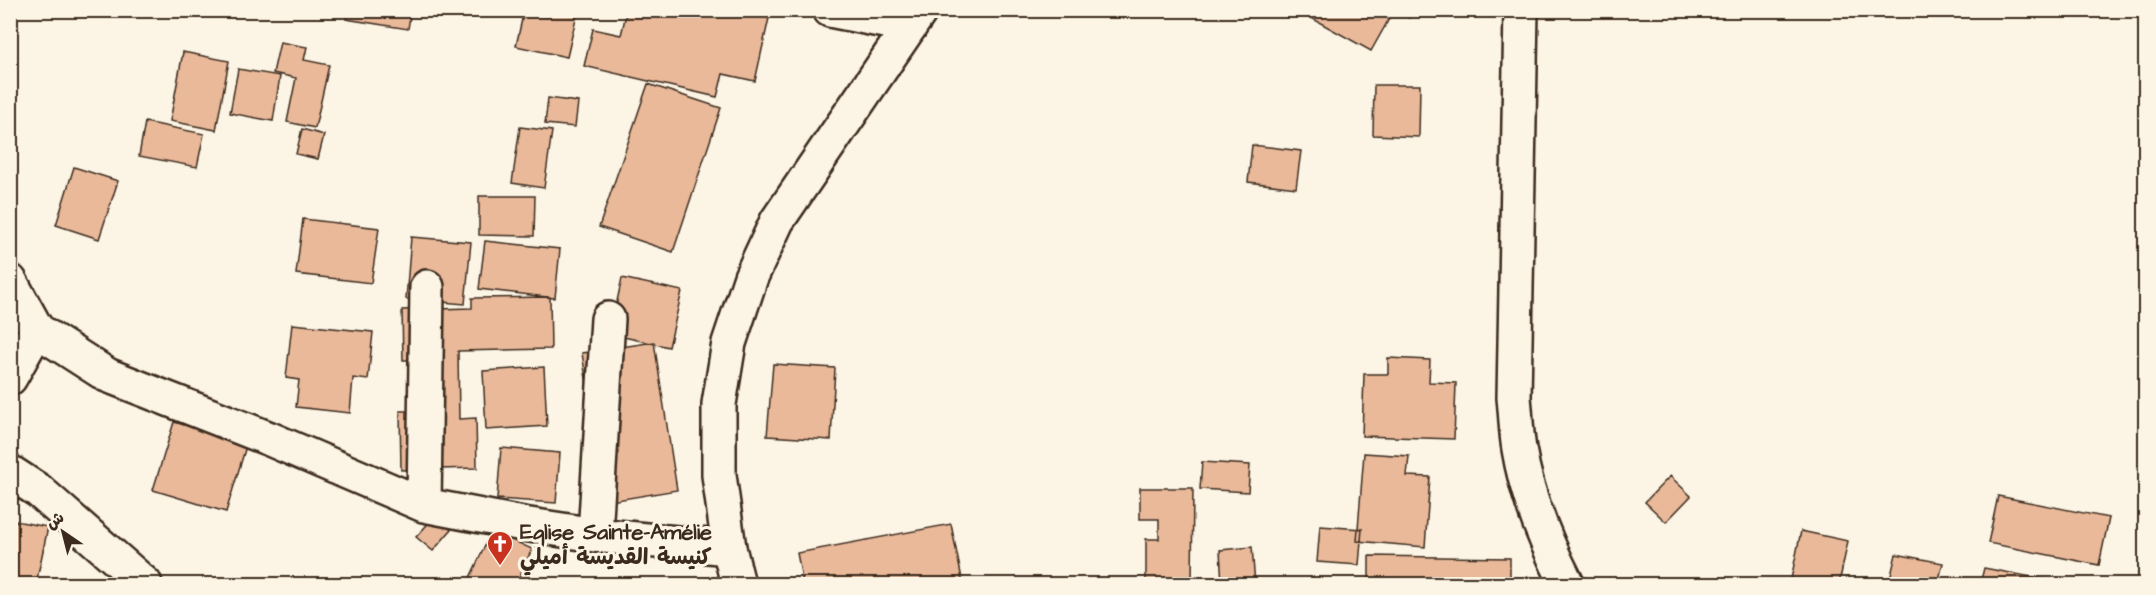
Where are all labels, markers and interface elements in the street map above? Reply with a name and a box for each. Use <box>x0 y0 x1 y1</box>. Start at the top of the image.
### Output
north arrow <box>33 502 93 562</box>
text: ش <box>41 506 68 535</box>
place label: Eglise Sainte-Amélie كنيسة القديسة أميلي <box>520 517 712 576</box>
church icon: Eglise Sainte-Amélie كنيسة القديسة أميلي <box>485 529 515 567</box>

